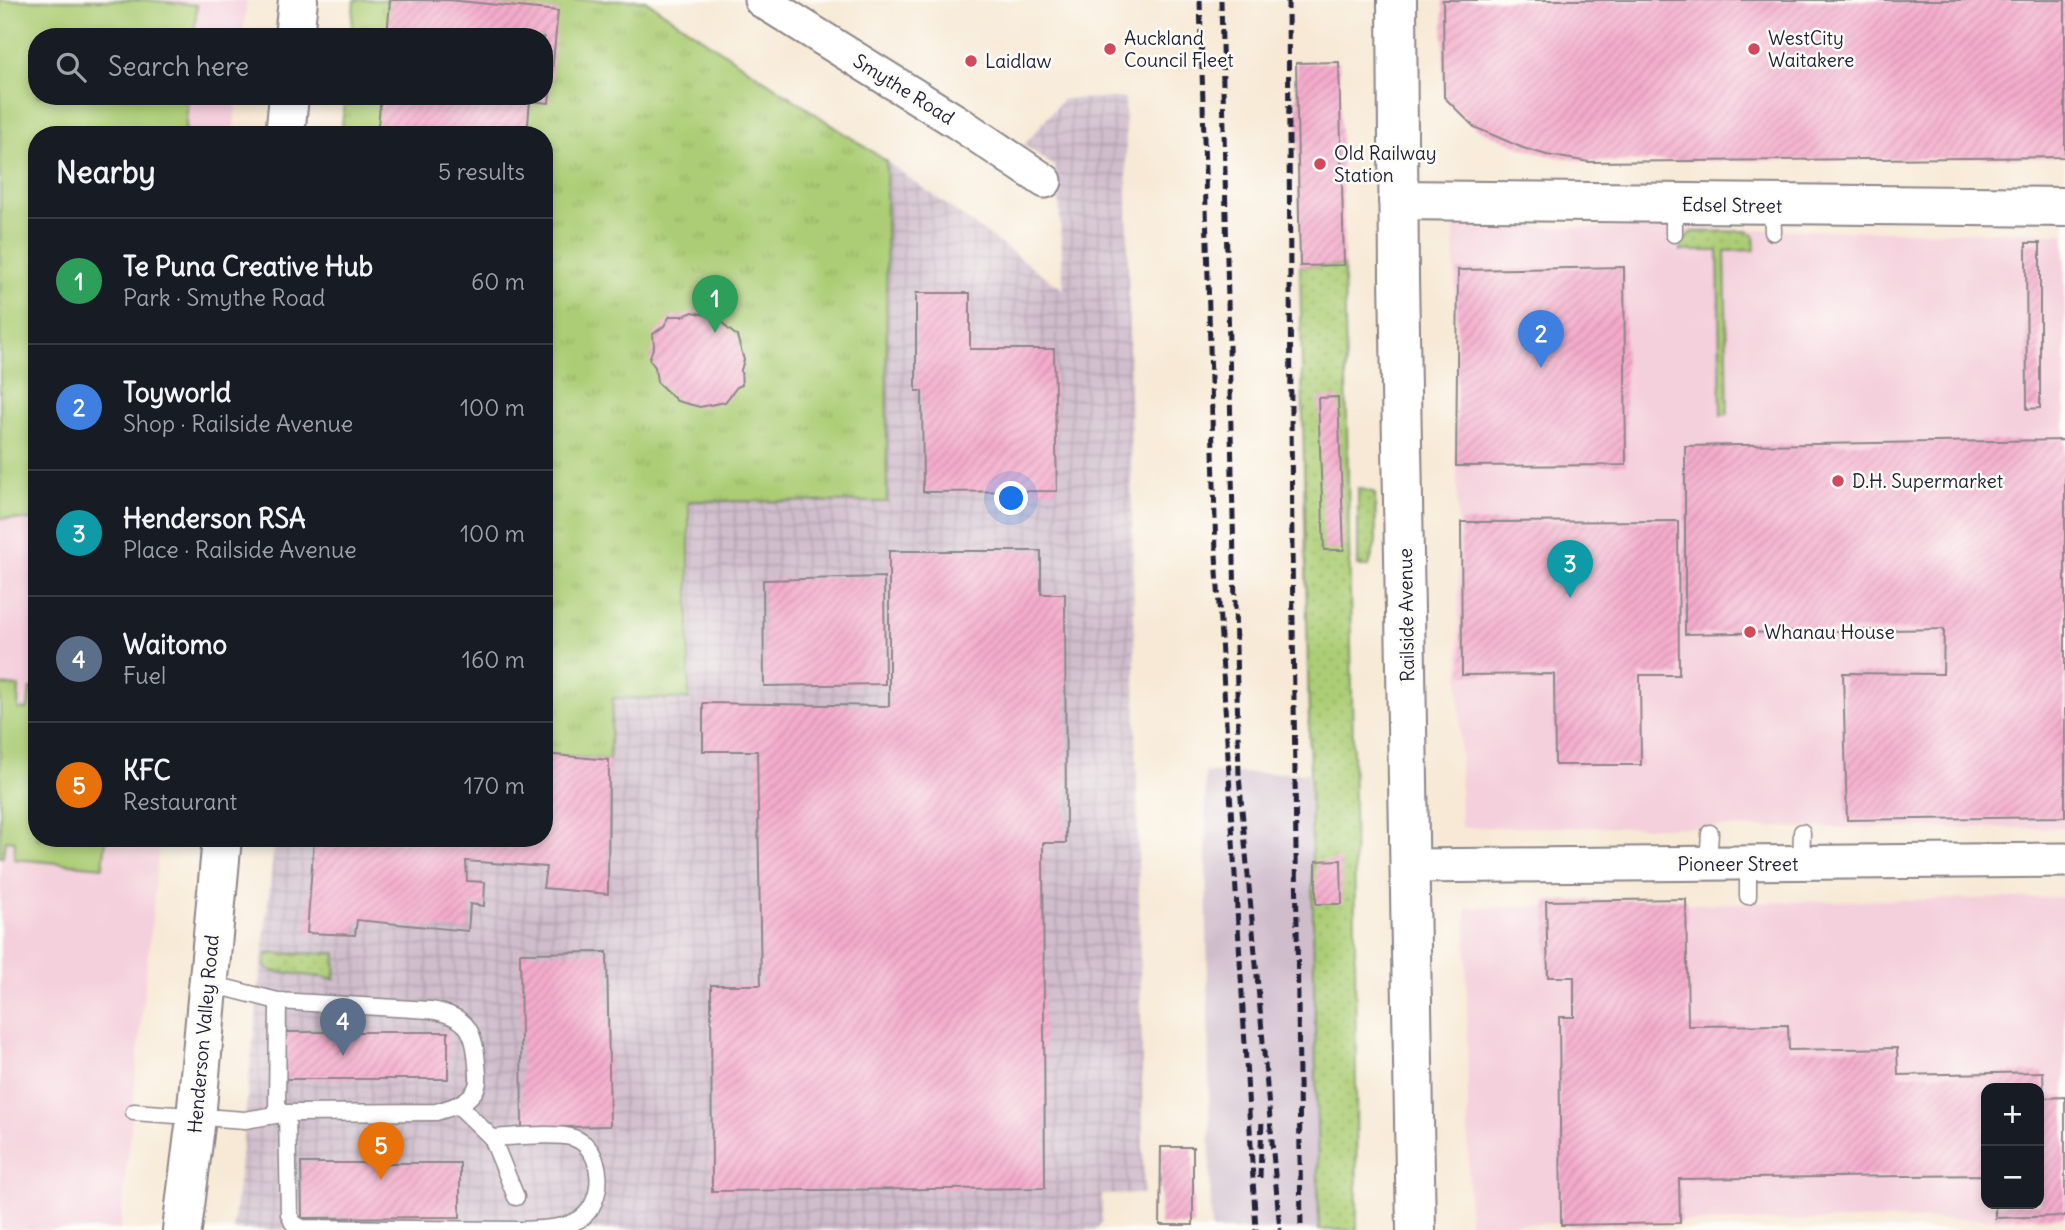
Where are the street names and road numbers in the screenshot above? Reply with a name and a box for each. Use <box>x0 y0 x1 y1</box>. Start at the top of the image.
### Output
street label: Smythe Road <box>849 48 959 130</box>
street label: Edsel Street <box>1682 192 1782 218</box>
street label: Railside Avenue <box>1393 548 1419 682</box>
street label: Pioneer Street <box>1678 852 1798 876</box>
street label: Henderson Valley Road <box>182 934 224 1134</box>

